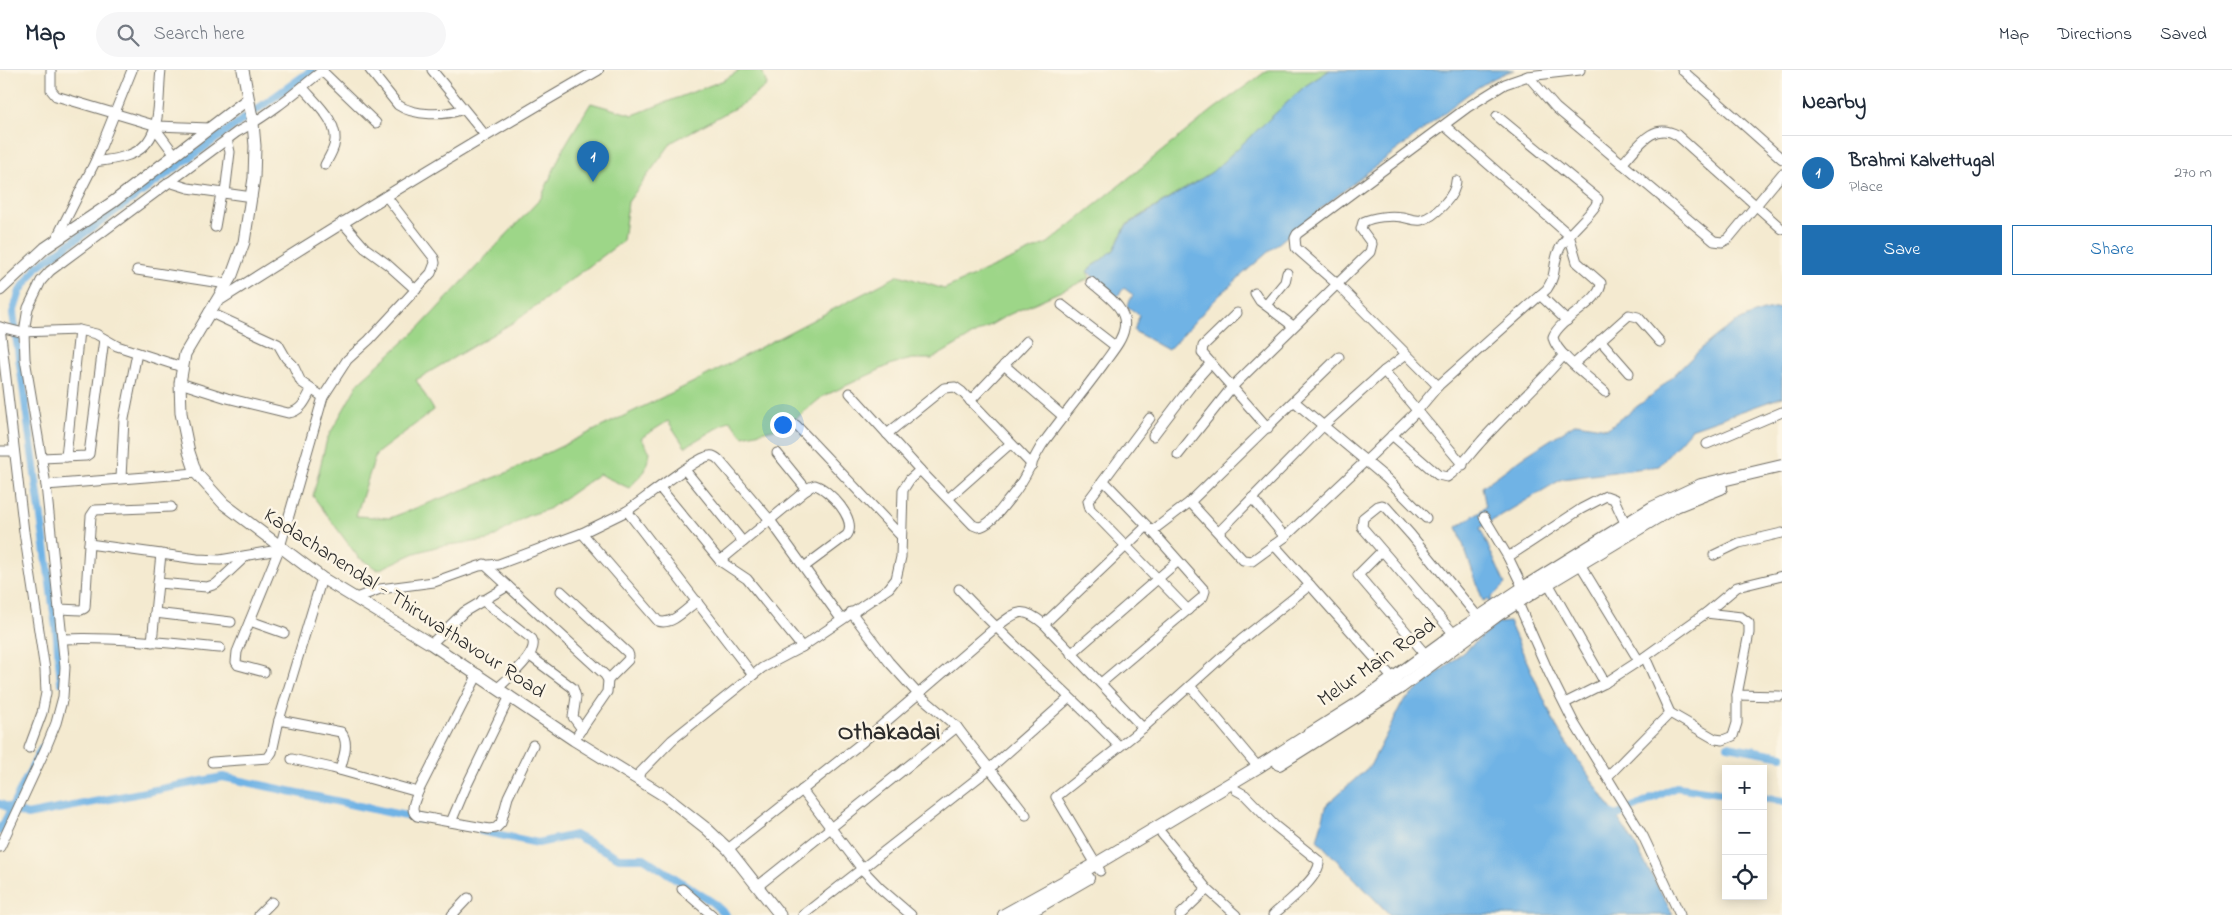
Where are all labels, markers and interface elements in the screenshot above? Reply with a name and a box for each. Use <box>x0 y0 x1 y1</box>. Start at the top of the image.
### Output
search box <box>96 12 446 57</box>
text: Map <box>25 17 66 52</box>
icon: search <box>114 21 142 49</box>
text: Search here <box>154 21 245 48</box>
text: Map <box>1999 22 2029 48</box>
text: Directions <box>2057 22 2132 48</box>
text: Saved <box>2160 22 2207 48</box>
text: Nearby <box>1802 88 1866 118</box>
pin: 1 <box>577 141 609 182</box>
text: Brahmi Kalvettugal <box>1849 148 1995 175</box>
text: 1 <box>1815 161 1821 185</box>
text: 270 m <box>2174 161 2212 185</box>
text: Place <box>1849 175 1883 199</box>
button: Save <box>1802 225 2002 275</box>
button: Share <box>2012 225 2212 275</box>
your location <box>770 412 796 438</box>
street label: Kadachanendal - Thiruvathavour Road <box>257 501 551 707</box>
street label: Melur Main Road <box>1312 611 1443 715</box>
district label: Othakadai <box>838 716 940 751</box>
map controls <box>1722 765 1767 900</box>
button: + <box>1722 765 1767 810</box>
button: − <box>1722 810 1767 855</box>
button: locate <box>1722 855 1767 900</box>

